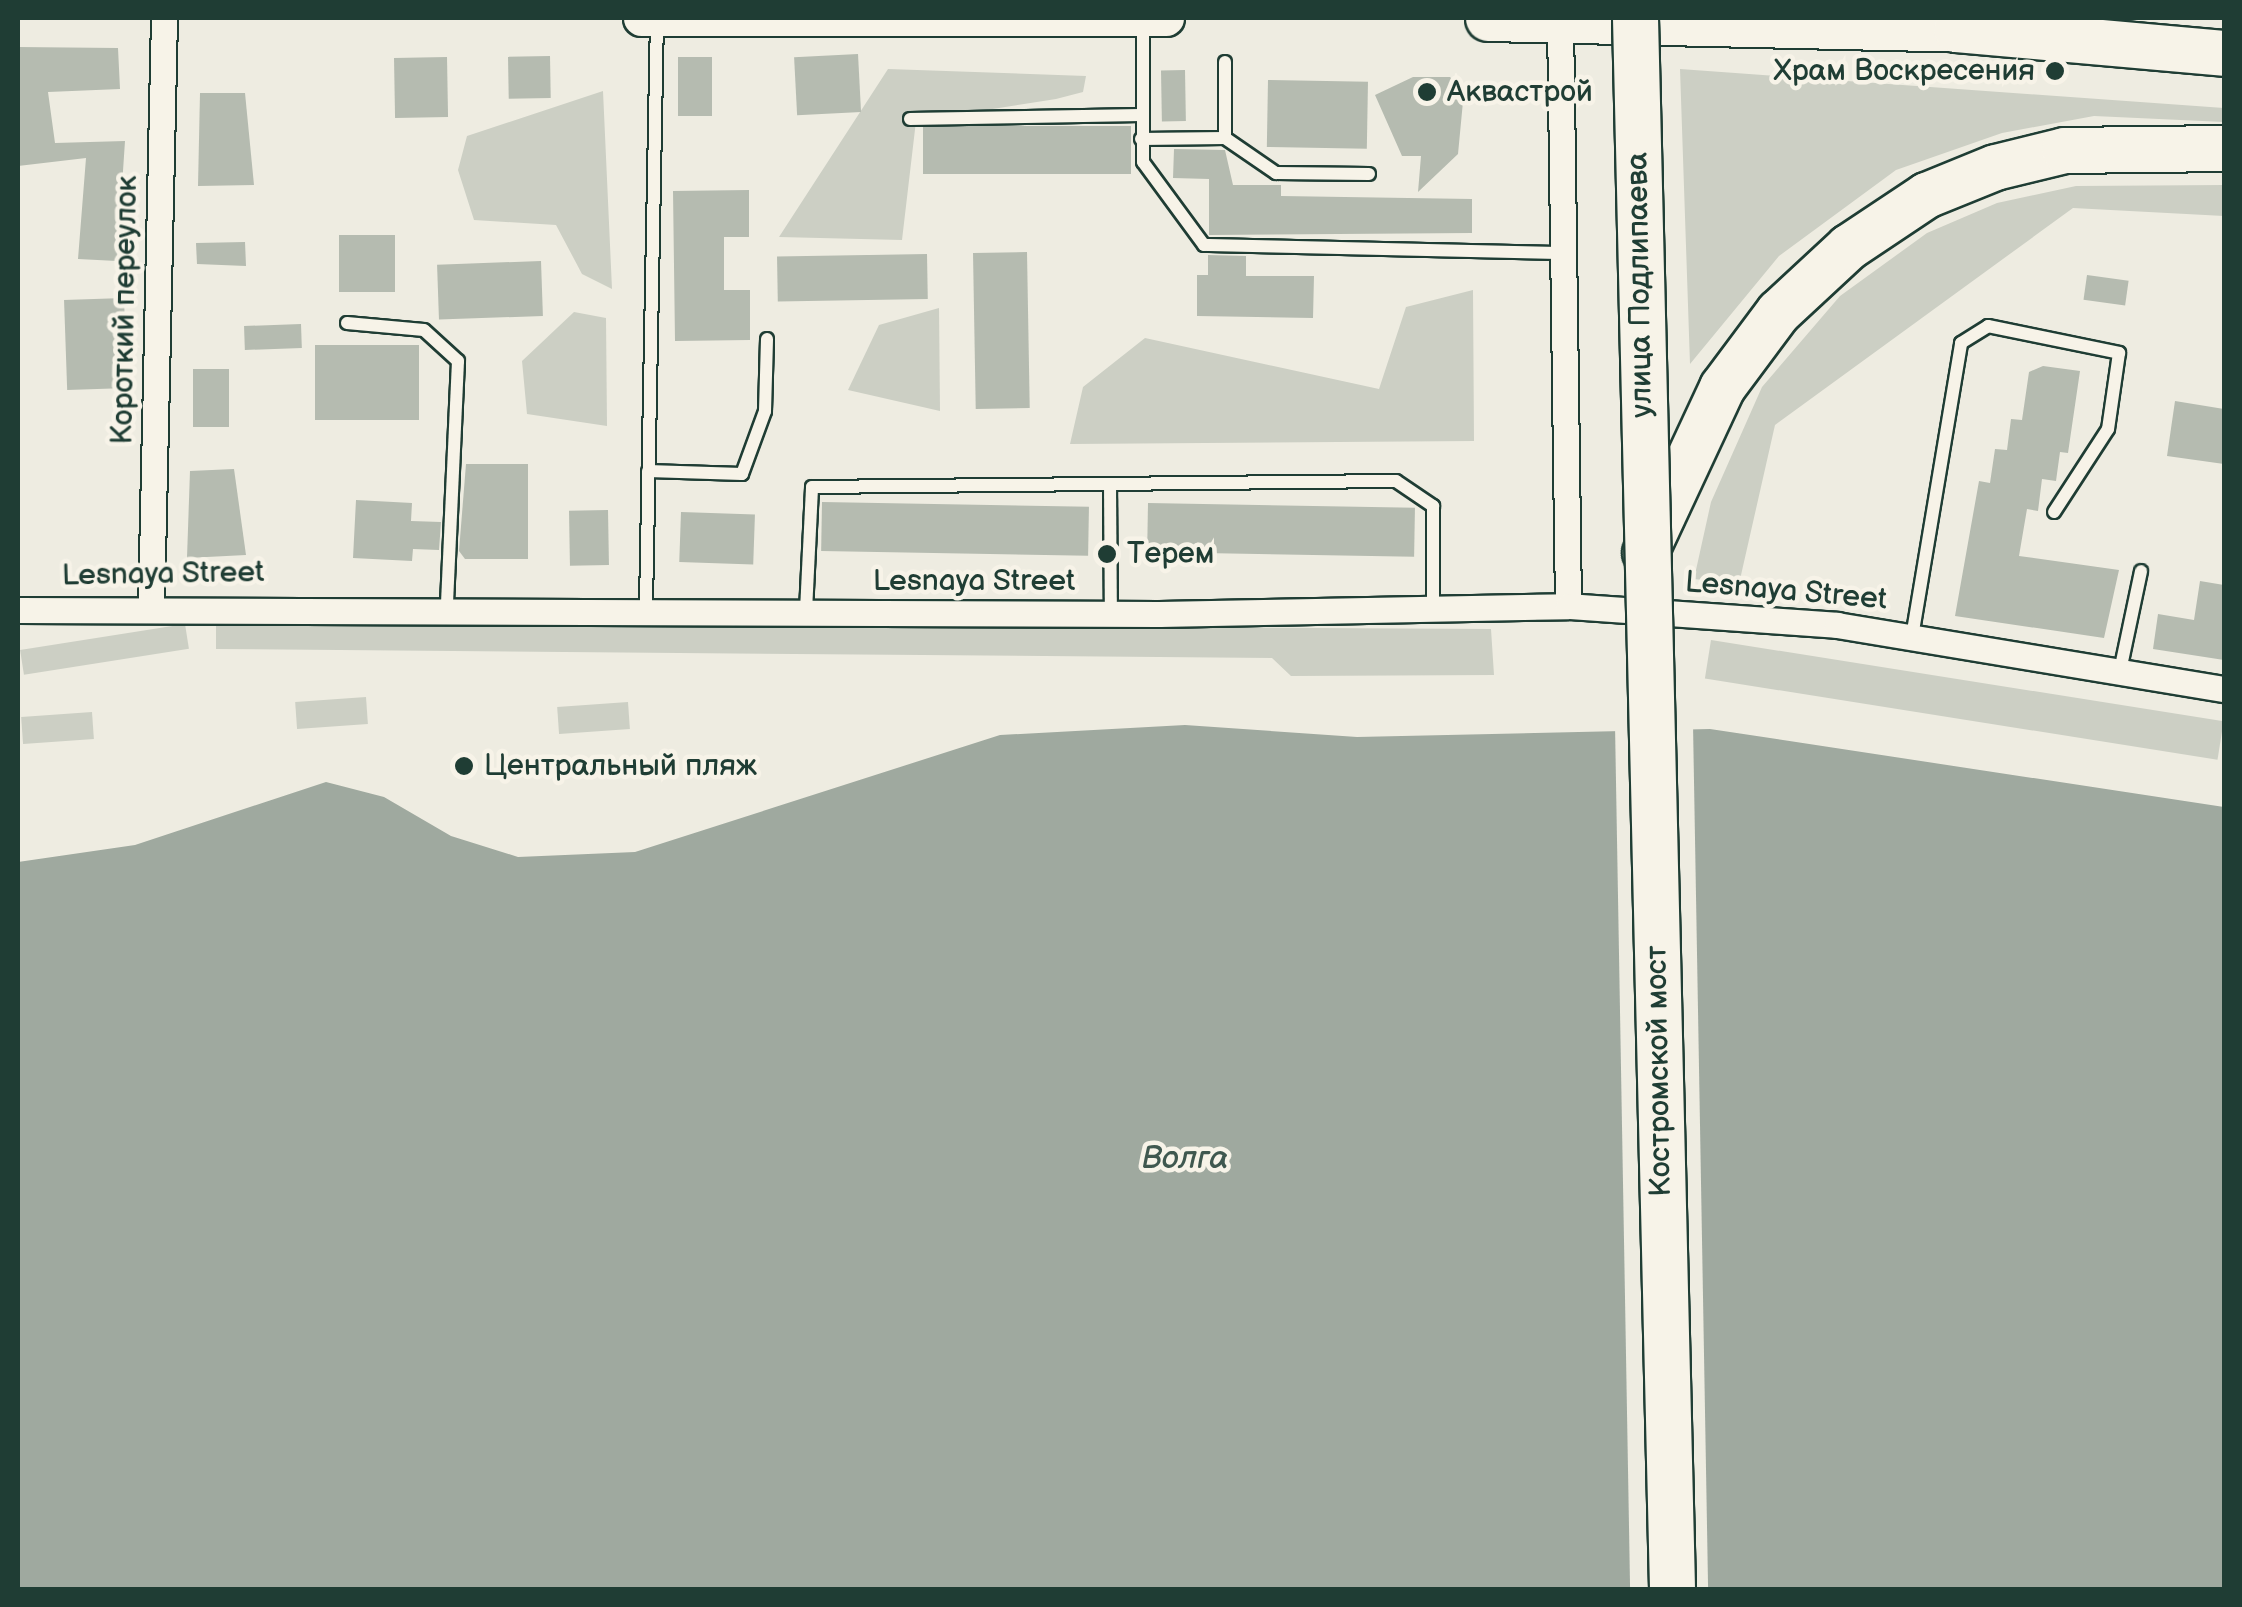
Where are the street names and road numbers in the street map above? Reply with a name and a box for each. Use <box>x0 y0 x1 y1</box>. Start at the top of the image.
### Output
street label: улица Подлипаева <box>1620 152 1660 418</box>
street label: Короткий переулок <box>105 175 145 445</box>
street label: Lesnaya Street <box>61 554 265 594</box>
street label: Lesnaya Street <box>872 563 1076 599</box>
street label: Lesnaya Street <box>1683 564 1889 618</box>
street label: Костромской мост <box>1639 945 1679 1197</box>

